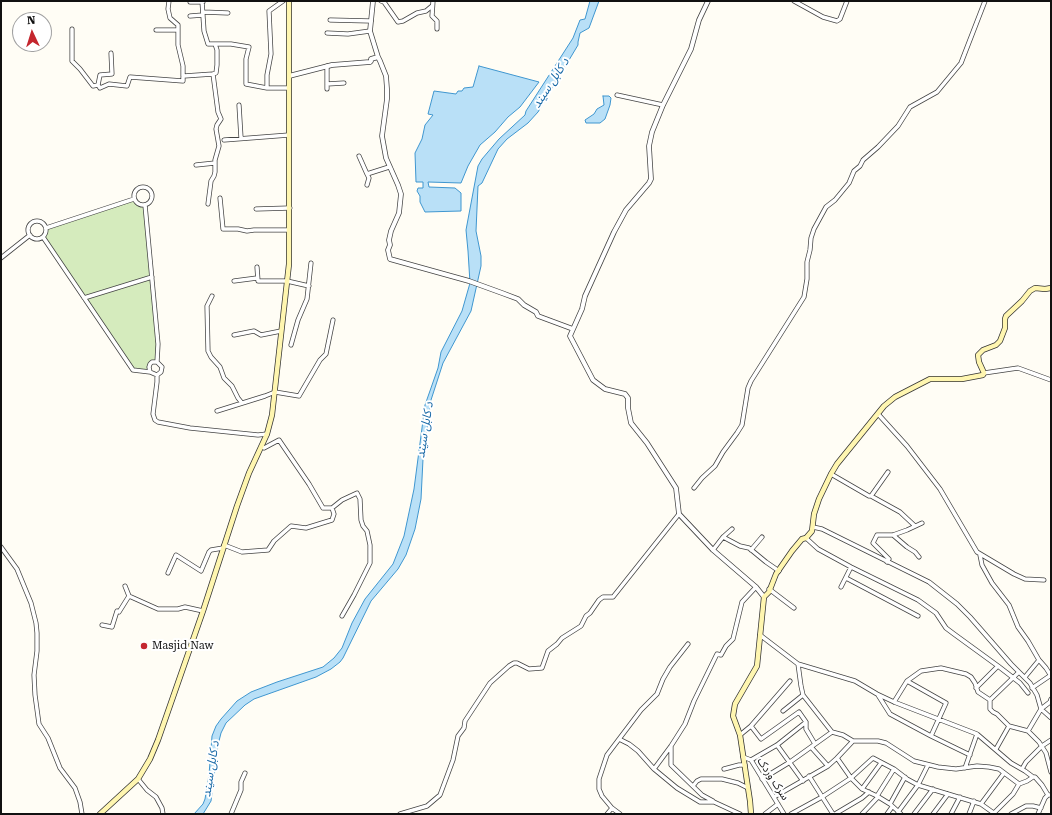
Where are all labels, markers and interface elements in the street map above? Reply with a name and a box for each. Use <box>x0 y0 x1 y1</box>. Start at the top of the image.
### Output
north arrow <box>12 12 52 52</box>
text: N <box>27 14 36 27</box>
water label: د کابل سيند <box>530 55 572 111</box>
water label: د کابل سيند <box>413 401 437 459</box>
place label: Masjid Naw <box>152 639 214 653</box>
marker: Masjid Naw <box>139 641 149 651</box>
water label: د کابل سيند <box>199 740 223 798</box>
street label: سرک وردک <box>754 755 792 803</box>

